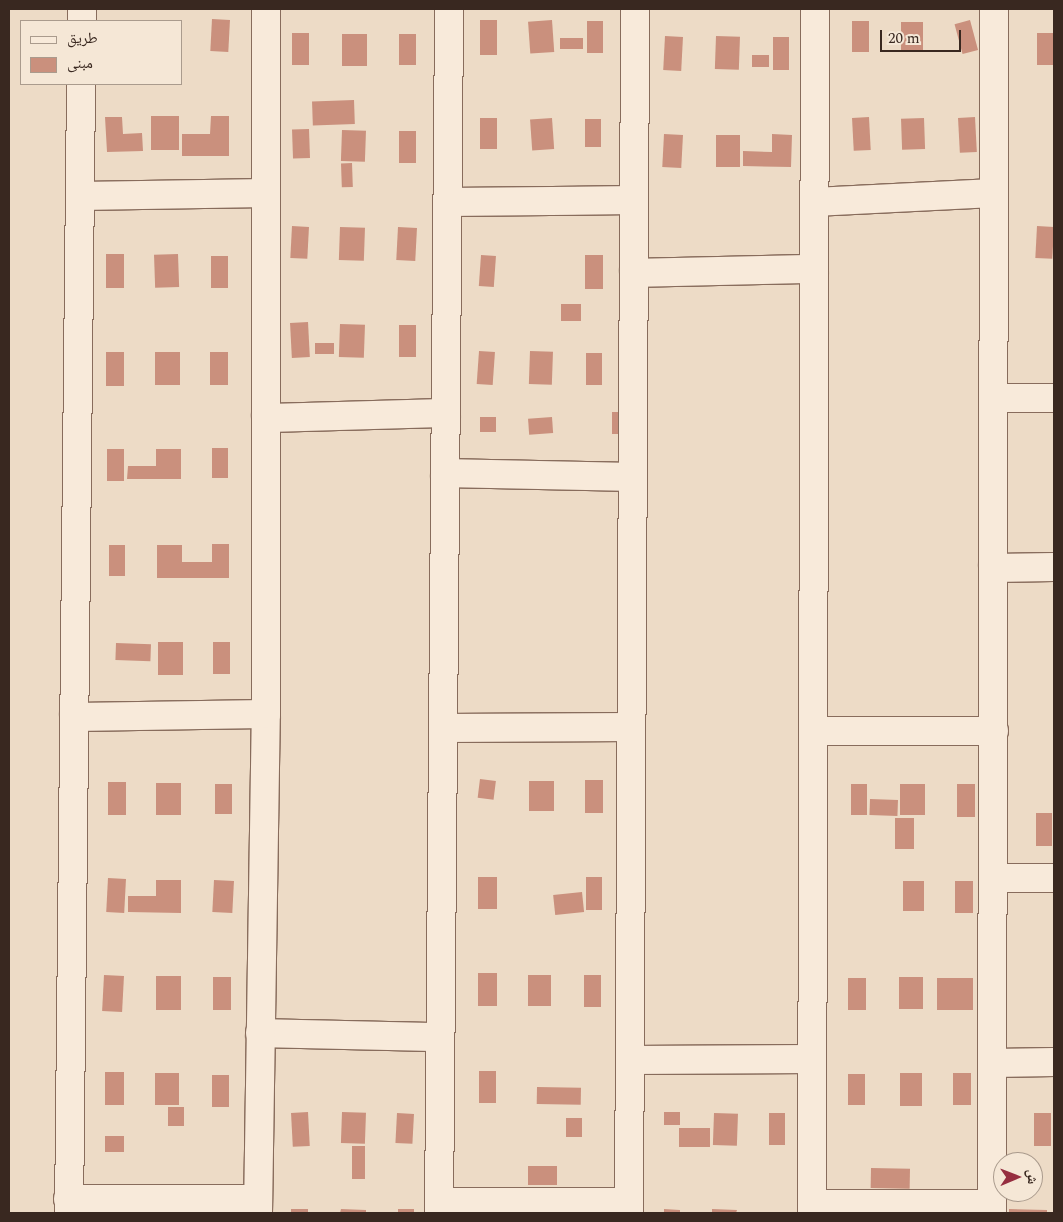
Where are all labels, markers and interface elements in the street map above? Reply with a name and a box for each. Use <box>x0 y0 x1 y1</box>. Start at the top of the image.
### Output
legend <box>20 20 182 85</box>
scale bar <box>883 20 964 52</box>
text: طريق <box>67 27 98 50</box>
text: 20 m <box>888 27 920 50</box>
text: مبنى <box>67 52 93 75</box>
north arrow <box>993 1152 1043 1202</box>
text: ش <box>1022 1169 1043 1184</box>

